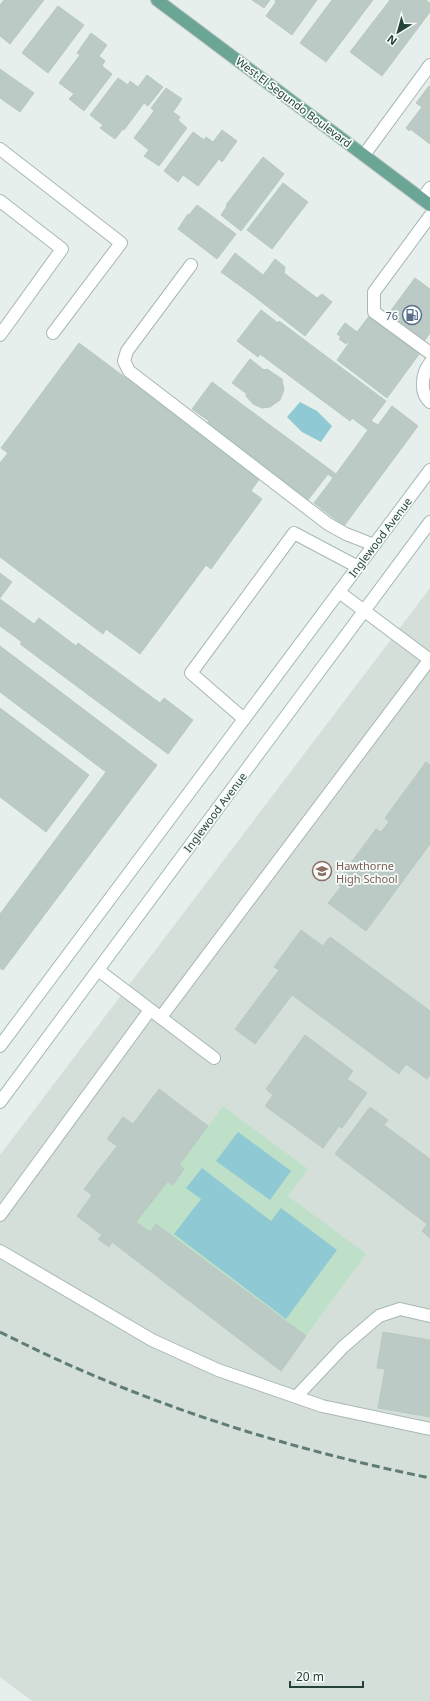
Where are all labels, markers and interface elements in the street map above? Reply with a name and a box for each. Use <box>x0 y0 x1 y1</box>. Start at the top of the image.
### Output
north arrow <box>378 12 418 52</box>
text: N <box>384 32 400 49</box>
street label: West El Segundo Boulevard <box>233 53 355 151</box>
fuel station icon: 76 <box>401 304 423 326</box>
place label: 76 <box>385 308 398 323</box>
street label: Inglewood Avenue <box>345 494 415 580</box>
street label: Inglewood Avenue <box>180 769 250 855</box>
place label: Hawthorne High School <box>336 858 398 886</box>
school or university icon: Hawthorne High School <box>311 860 333 882</box>
scale bar <box>290 1663 363 1689</box>
text: 20 m <box>296 1668 324 1685</box>

